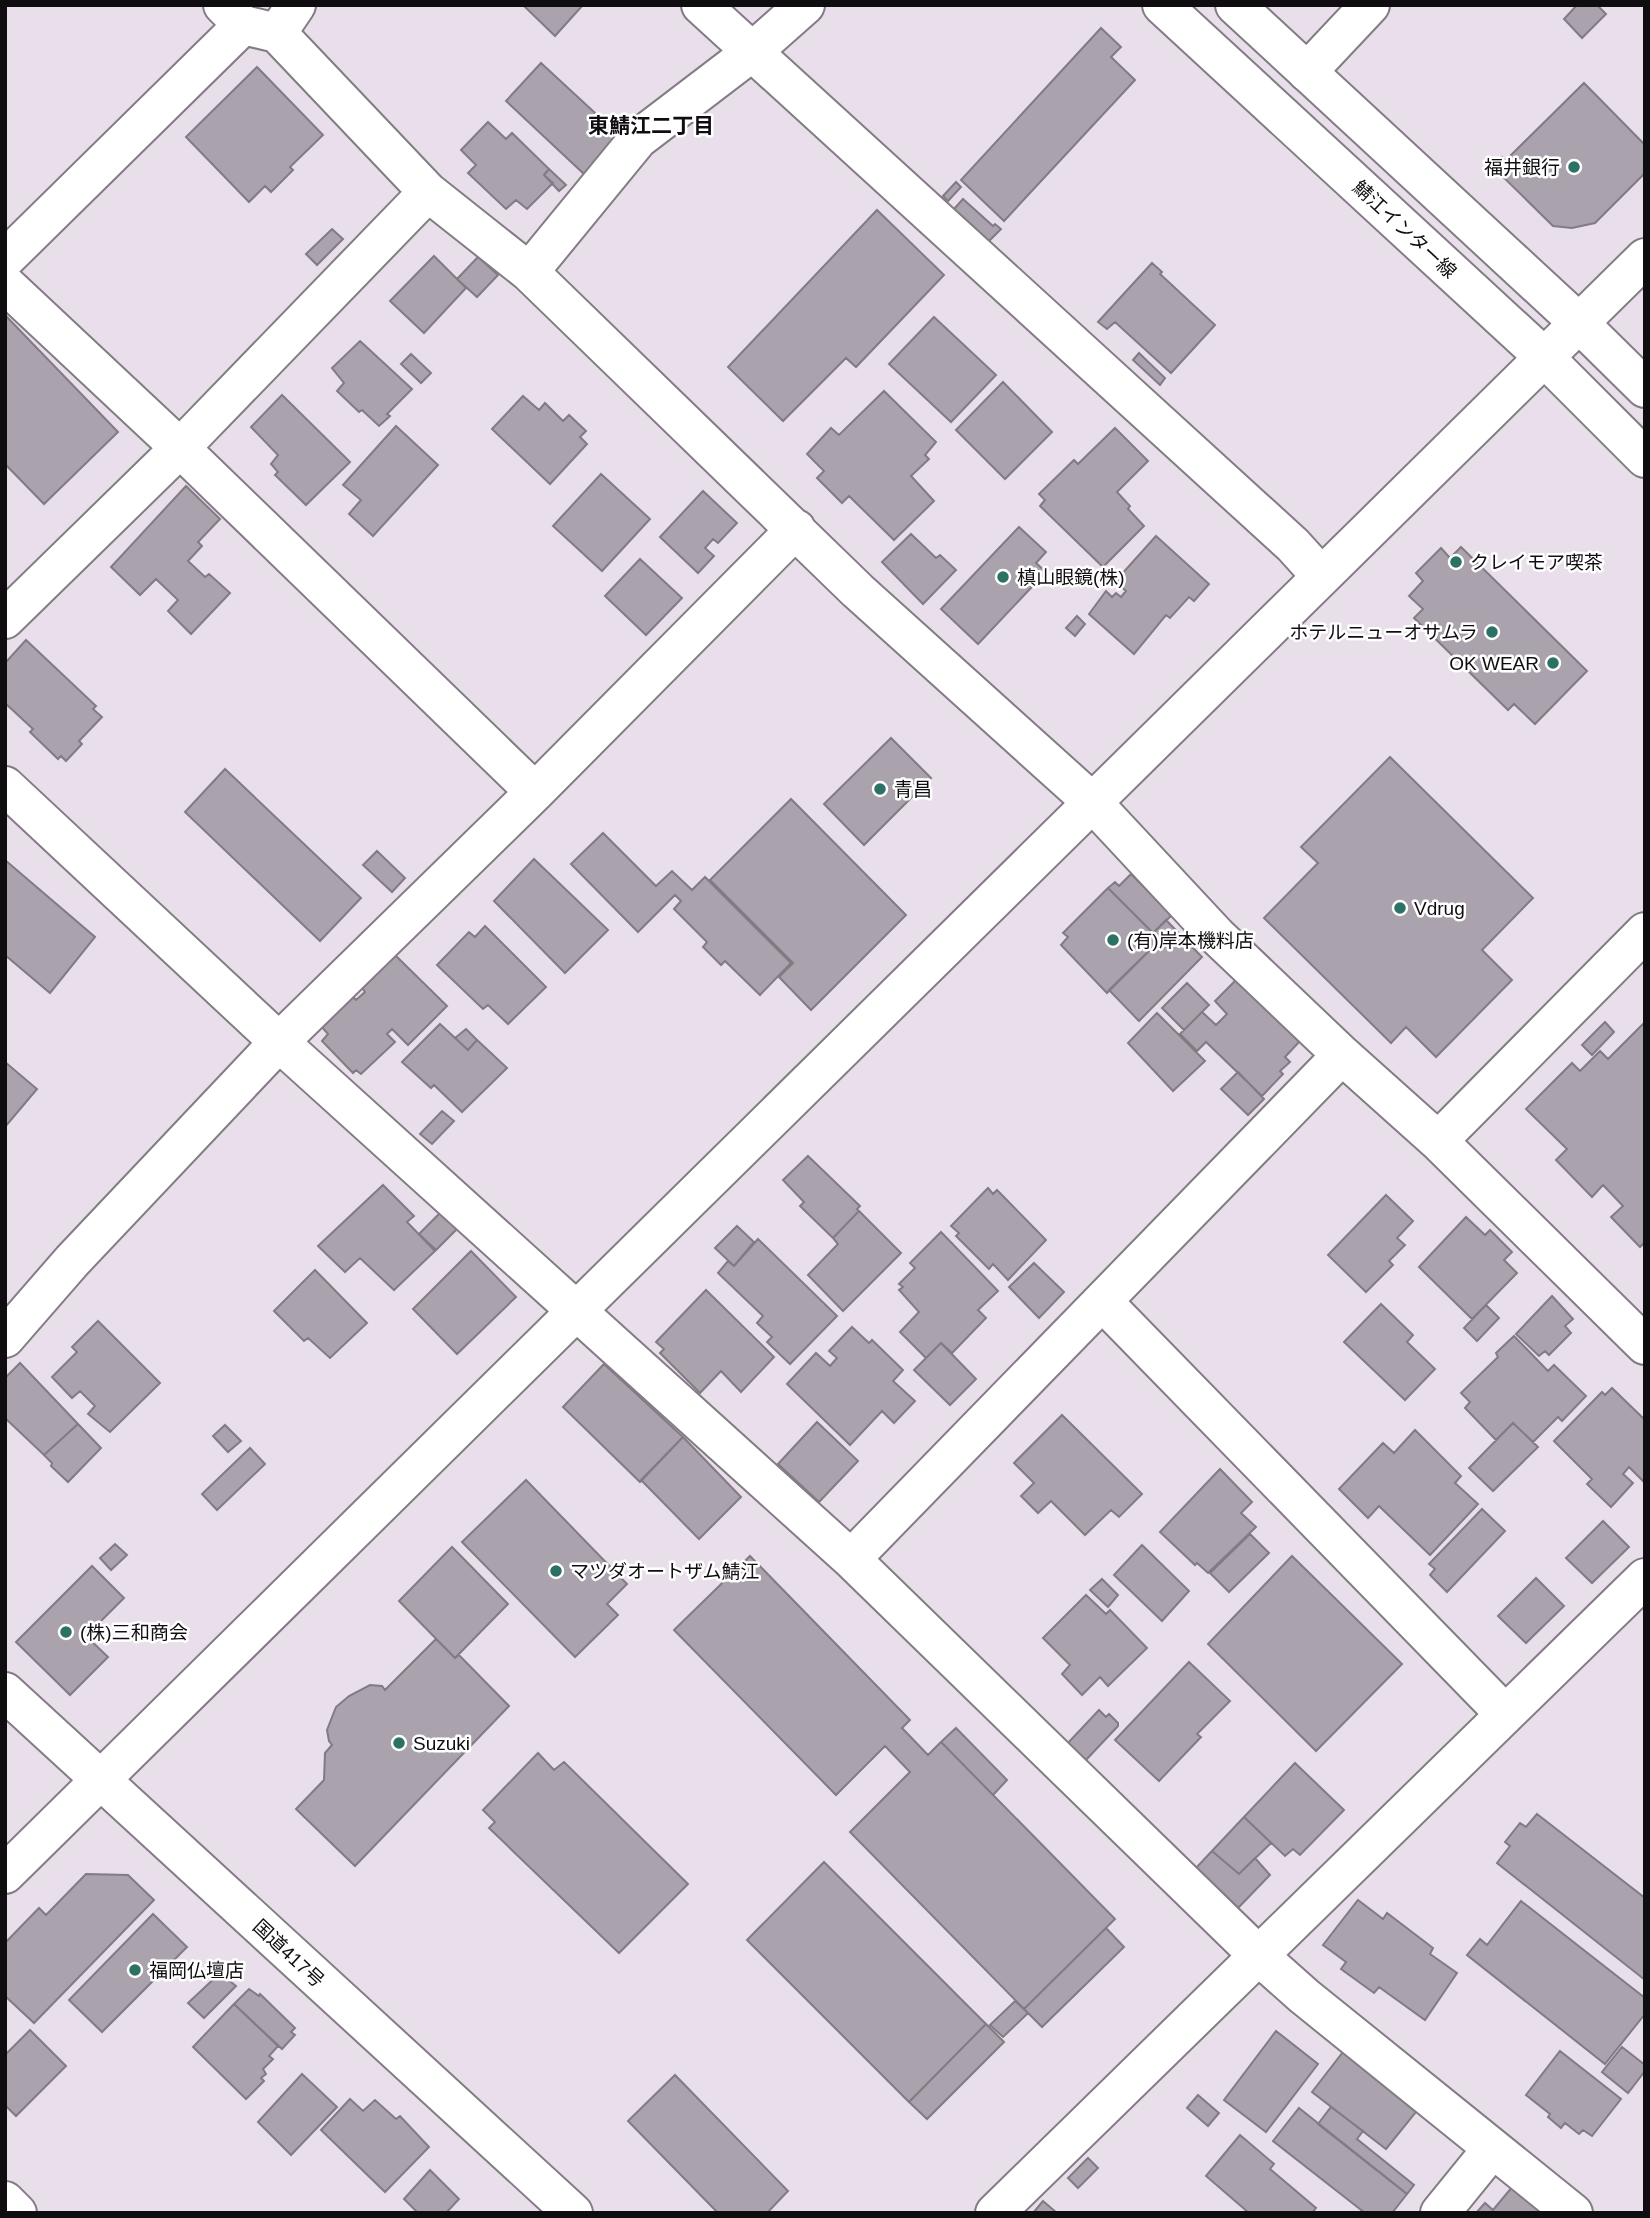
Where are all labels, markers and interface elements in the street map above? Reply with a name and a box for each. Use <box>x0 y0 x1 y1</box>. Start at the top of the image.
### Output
district label: 東鯖江二丁目 <box>588 114 714 137</box>
place label: 福井銀行 <box>1484 157 1560 178</box>
marker: 福井銀行 <box>1566 159 1582 175</box>
street label: 鯖江インター線 <box>1349 176 1460 282</box>
place label: クレイモア喫茶 <box>1470 552 1603 573</box>
marker: クレイモア喫茶 <box>1448 554 1464 570</box>
place label: 槙山眼鏡(株) <box>1017 567 1125 588</box>
marker: 槙山眼鏡(株) <box>995 569 1011 585</box>
place label: ホテルニューオサムラ <box>1289 622 1478 643</box>
marker: ホテルニューオサムラ <box>1484 624 1500 640</box>
place label: OK WEAR <box>1449 653 1539 674</box>
marker: OK WEAR <box>1545 655 1561 671</box>
place label: 青昌 <box>894 779 932 800</box>
marker: 青昌 <box>872 781 888 797</box>
place label: Vdrug <box>1414 898 1465 919</box>
marker: Vdrug <box>1392 900 1408 916</box>
place label: (有)岸本機料店 <box>1127 930 1254 951</box>
marker: (有)岸本機料店 <box>1105 932 1121 948</box>
place label: マツダオートザム鯖江 <box>570 1561 760 1582</box>
marker: マツダオートザム鯖江 <box>548 1563 564 1579</box>
place label: (株)三和商会 <box>80 1622 188 1643</box>
marker: (株)三和商会 <box>58 1624 74 1640</box>
place label: Suzuki <box>413 1733 470 1754</box>
marker: Suzuki <box>391 1735 407 1751</box>
street label: 国道417号 <box>249 1915 328 1991</box>
place label: 福岡仏壇店 <box>149 1960 244 1981</box>
marker: 福岡仏壇店 <box>127 1962 143 1978</box>

